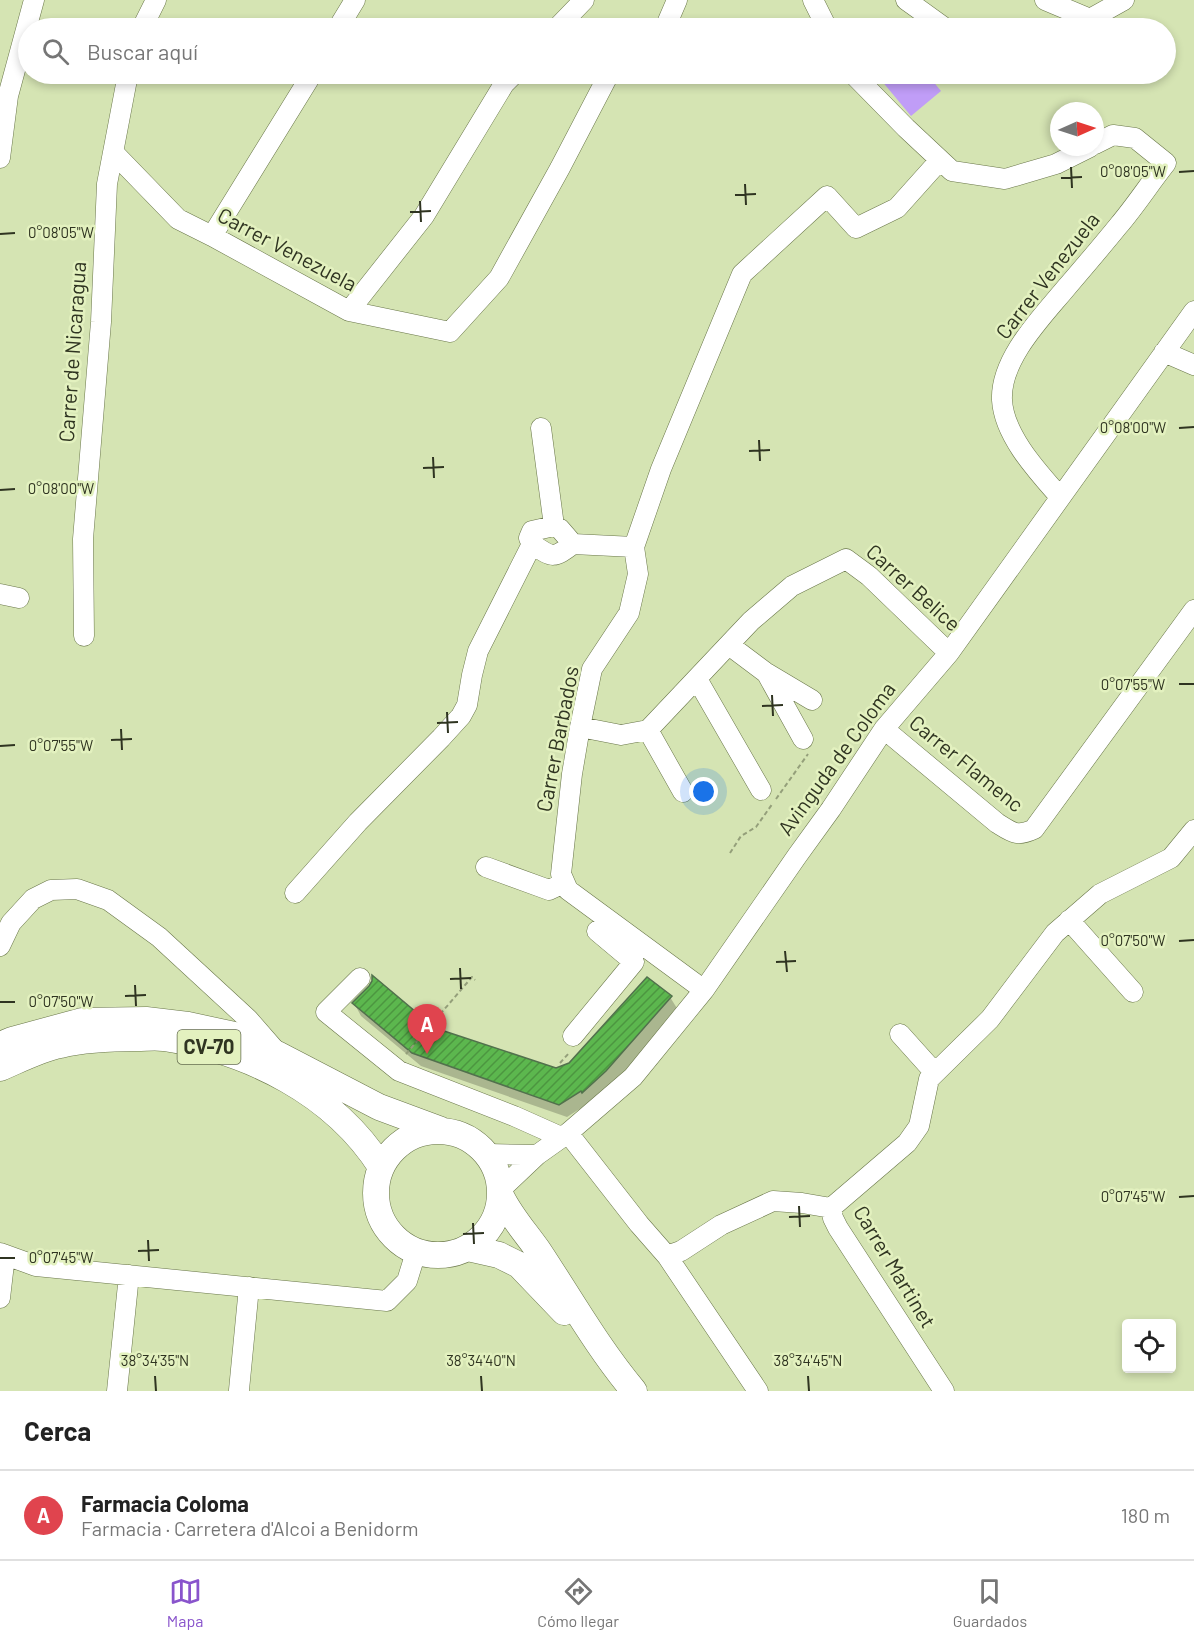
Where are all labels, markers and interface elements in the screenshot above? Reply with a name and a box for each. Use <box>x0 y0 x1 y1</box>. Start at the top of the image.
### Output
search box <box>18 18 1176 84</box>
icon: search <box>39 35 72 68</box>
text: Buscar aquí <box>87 38 198 64</box>
north arrow <box>1050 102 1104 156</box>
text: 0°08'05"W <box>1100 162 1166 180</box>
street label: Carrer Venezuela <box>214 202 361 296</box>
street label: Carrer Venezuela <box>990 207 1104 343</box>
text: 0°08'05"W <box>28 223 94 241</box>
street label: Carrer de Nicaragua <box>53 261 90 443</box>
text: 0°08'00"W <box>1100 418 1166 436</box>
text: 0°08'00"W <box>28 479 94 497</box>
street label: Carrer Belice <box>862 538 966 636</box>
street label: Carrer Barbados <box>530 664 583 814</box>
text: 0°07'55"W <box>1101 675 1165 693</box>
street label: Avinguda de Coloma <box>772 677 900 840</box>
street label: Carrer Flamenc <box>905 709 1029 816</box>
text: 0°07'55"W <box>29 736 93 754</box>
your location <box>689 777 718 806</box>
text: 0°07'50"W <box>1100 931 1166 949</box>
text: 0°07'50"W <box>28 992 94 1010</box>
pin: A <box>408 1004 446 1054</box>
road number: CV-70 <box>178 1030 240 1064</box>
text: 0°07'45"W <box>1101 1187 1165 1205</box>
street label: Carrer Martinet <box>849 1201 942 1332</box>
text: 0°07'45"W <box>29 1248 93 1266</box>
map controls <box>1122 1319 1176 1373</box>
button: locate <box>1122 1319 1176 1373</box>
text: 38°34'35"N <box>121 1351 189 1369</box>
text: 38°34'40"N <box>446 1351 516 1369</box>
text: 38°34'45"N <box>774 1351 842 1369</box>
text: Cerca <box>24 1415 91 1446</box>
text: Farmacia Coloma <box>81 1490 249 1516</box>
text: A <box>37 1503 50 1527</box>
text: 180 m <box>1121 1503 1170 1527</box>
text: Farmacia · Carretera d'Alcoi a Benidorm <box>81 1516 419 1540</box>
tab: Mapa <box>167 1575 203 1630</box>
tab: Cómo llegar <box>537 1575 619 1630</box>
tab: Guardados <box>953 1575 1027 1630</box>

